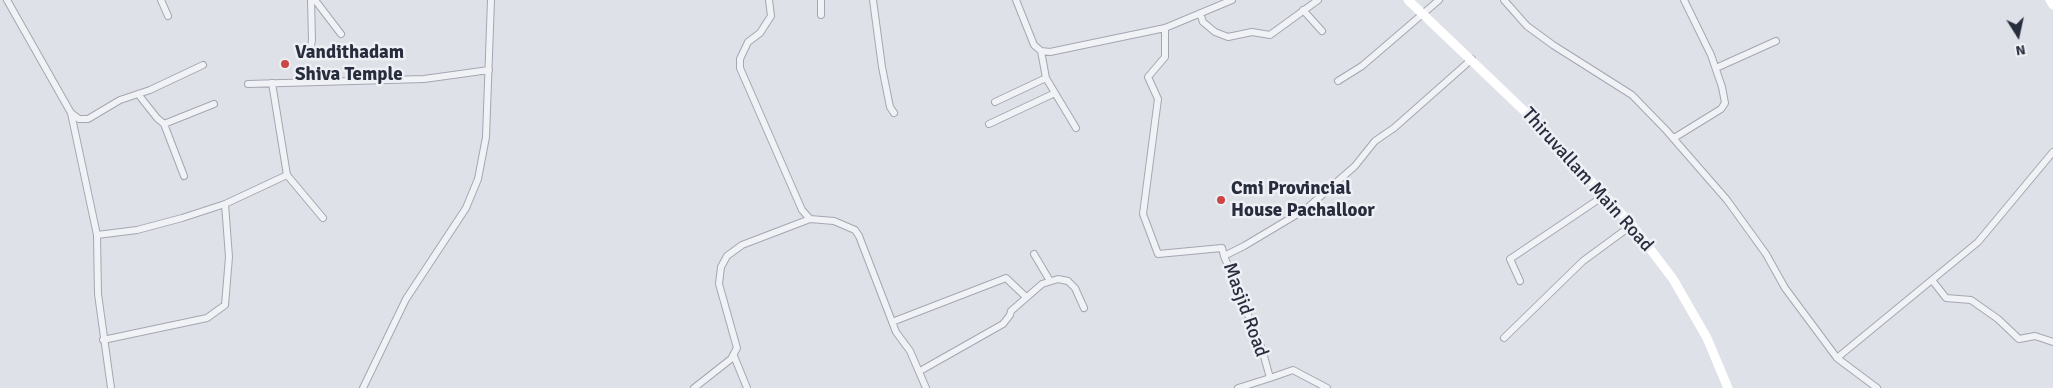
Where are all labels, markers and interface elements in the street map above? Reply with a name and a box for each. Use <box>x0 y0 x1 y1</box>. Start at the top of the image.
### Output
north arrow <box>1993 10 2043 60</box>
text: N <box>2014 41 2027 59</box>
place label: Vandithadam Shiva Temple <box>295 42 404 86</box>
marker: Vandithadam Shiva Temple <box>279 58 291 70</box>
street label: Thiruvallam Main Road <box>1516 103 1658 257</box>
place label: Cmi Provincial House Pachalloor <box>1231 178 1375 222</box>
marker: Cmi Provincial House Pachalloor <box>1215 194 1227 206</box>
street label: Masjid Road <box>1217 260 1273 360</box>

